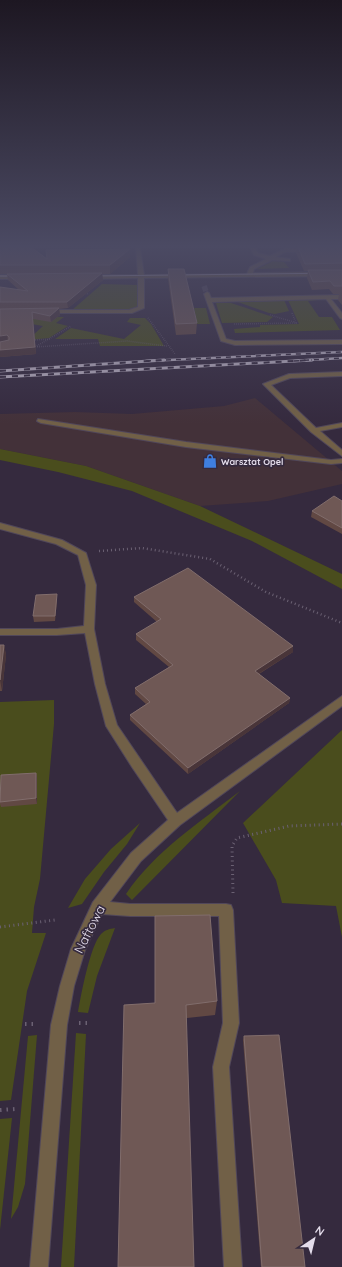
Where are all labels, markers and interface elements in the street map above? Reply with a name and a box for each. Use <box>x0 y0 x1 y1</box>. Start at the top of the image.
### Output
shop icon: Warsztat Opel <box>202 453 218 469</box>
place label: Warsztat Opel <box>221 456 283 467</box>
street label: Naftowa <box>70 902 108 956</box>
north arrow <box>294 1219 334 1259</box>
text: N <box>312 1223 327 1239</box>

